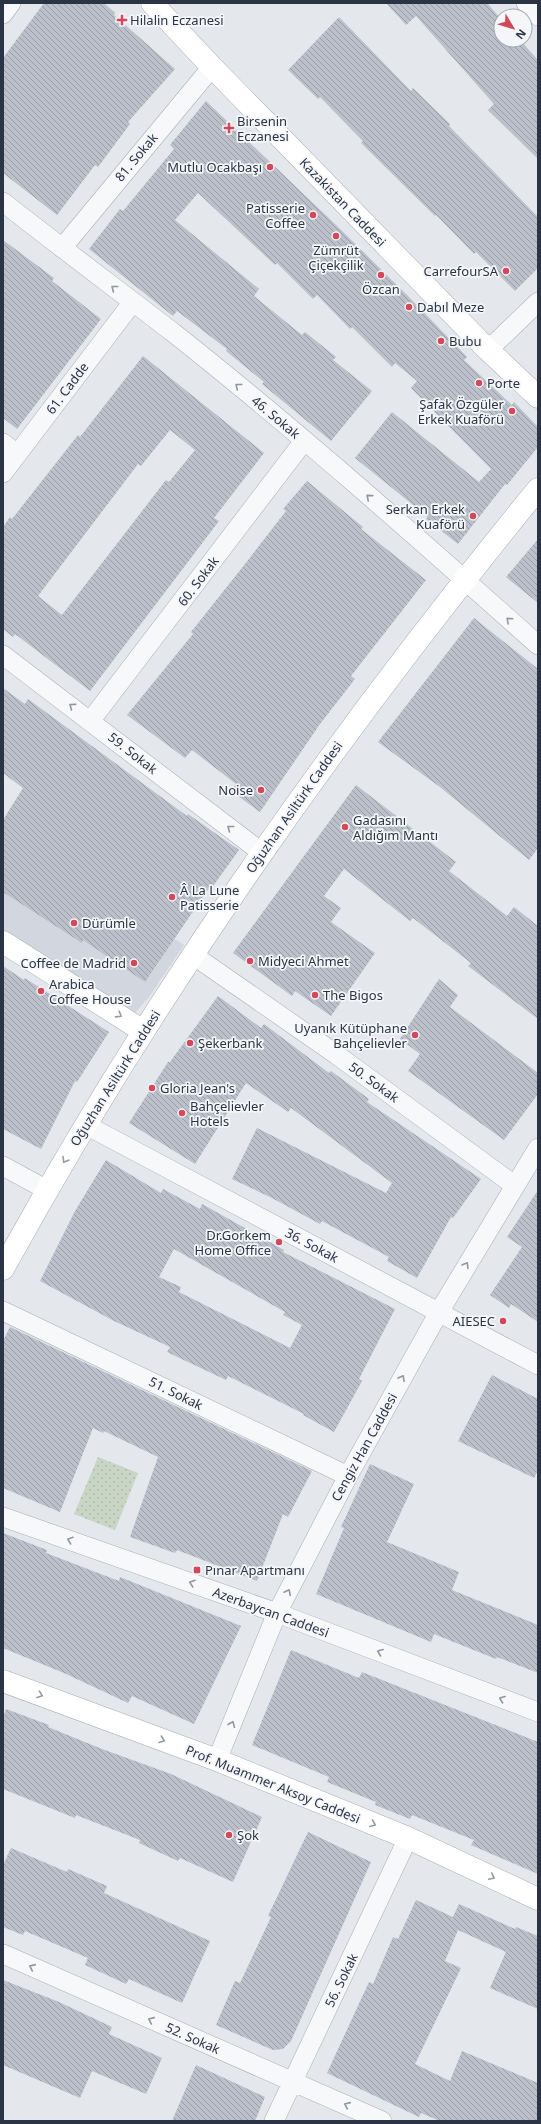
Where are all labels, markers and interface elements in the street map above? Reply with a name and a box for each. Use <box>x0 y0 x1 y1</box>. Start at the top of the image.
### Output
north arrow <box>493 8 533 48</box>
place label: Hilalin Eczanesi <box>130 11 224 29</box>
marker: Hilalin Eczanesi <box>117 15 127 25</box>
text: N <box>513 26 530 43</box>
place label: Birsenin Eczanesi <box>237 112 289 145</box>
marker: Birsenin Eczanesi <box>224 123 234 133</box>
street label: 81. Sokak <box>110 129 162 185</box>
street label: Kazakistan Caddesi <box>296 154 390 250</box>
place label: Mutlu Ocakbaşı <box>167 158 262 176</box>
marker: Mutlu Ocakbaşı <box>265 162 275 172</box>
place label: Patisserie Coffee <box>246 199 305 232</box>
marker: Patisserie Coffee <box>308 210 318 220</box>
marker: Zümrüt Çiçekçilik <box>331 231 341 241</box>
place label: Zümrüt Çiçekçilik <box>308 241 364 274</box>
place label: CarrefourSA <box>423 262 499 280</box>
marker: CarrefourSA <box>501 266 511 276</box>
marker: Özcan <box>376 270 386 280</box>
place label: Özcan <box>362 280 400 298</box>
one-way arrow <box>111 286 118 293</box>
place label: Dabıl Meze <box>417 298 484 316</box>
marker: Dabıl Meze <box>404 302 414 312</box>
place label: Bubu <box>449 332 482 350</box>
marker: Bubu <box>436 336 446 346</box>
street label: 61. Cadde <box>42 358 92 418</box>
place label: Porte <box>487 374 520 392</box>
marker: Porte <box>474 378 484 388</box>
one-way arrow <box>235 383 242 390</box>
street label: 46. Sokak <box>248 391 304 443</box>
place label: Şafak Özgüler Erkek Kuaförü <box>418 395 505 428</box>
marker: Şafak Özgüler Erkek Kuaförü <box>507 406 517 416</box>
one-way arrow <box>367 494 374 501</box>
place label: Serkan Erkek Kuaförü <box>386 500 465 533</box>
marker: Serkan Erkek Kuaförü <box>468 511 478 521</box>
street label: 60. Sokak <box>173 552 223 610</box>
one-way arrow <box>506 617 514 624</box>
one-way arrow <box>69 704 76 711</box>
street label: 59. Sokak <box>105 728 161 778</box>
street label: Oğuzhan Asiltürk Caddesi <box>242 737 346 877</box>
place label: Noise <box>218 781 253 799</box>
marker: Noise <box>256 785 266 795</box>
place label: Gadasını Aldığım Mantı <box>353 811 438 844</box>
marker: Gadasını Aldığım Mantı <box>340 822 350 832</box>
one-way arrow <box>228 826 235 833</box>
place label: Â La Lune Patisserie <box>180 881 239 914</box>
marker: Â La Lune Patisserie <box>167 892 177 902</box>
place label: Dürümle <box>82 914 136 932</box>
marker: Dürümle <box>69 918 79 928</box>
place label: Midyeci Ahmet <box>258 952 349 970</box>
place label: Coffee de Madrid <box>20 954 126 972</box>
marker: Midyeci Ahmet <box>245 956 255 966</box>
marker: Coffee de Madrid <box>129 958 139 968</box>
place label: Arabica Coffee House <box>49 975 131 1008</box>
marker: Arabica Coffee House <box>36 986 46 996</box>
place label: The Bigos <box>323 986 383 1004</box>
marker: The Bigos <box>310 990 320 1000</box>
street label: Oğuzhan Asiltürk Caddesi <box>66 1007 164 1149</box>
one-way arrow <box>115 1010 122 1018</box>
place label: Uyanık Kütüphane Bahçelievler <box>294 1019 408 1052</box>
marker: Uyanık Kütüphane Bahçelievler <box>410 1030 420 1040</box>
place label: Şekerbank <box>198 1034 262 1052</box>
marker: Şekerbank <box>185 1038 195 1048</box>
street label: 50. Sokak <box>345 1058 403 1106</box>
place label: Gloria Jean's <box>160 1079 235 1097</box>
marker: Gloria Jean's <box>147 1083 157 1093</box>
place label: Bahçelievler Hotels <box>190 1097 264 1130</box>
marker: Bahçelievler Hotels <box>177 1108 187 1118</box>
one-way arrow <box>62 1156 69 1163</box>
street label: 36. Sokak <box>282 1223 342 1267</box>
place label: Dr.Gorkem Home Office <box>195 1226 271 1259</box>
marker: Dr.Gorkem Home Office <box>274 1237 284 1247</box>
one-way arrow <box>462 1262 469 1269</box>
place label: AIESEC <box>452 1312 495 1330</box>
marker: AIESEC <box>498 1316 508 1326</box>
street label: 51. Sokak <box>146 1372 206 1414</box>
one-way arrow <box>398 1375 405 1382</box>
street label: Cengiz Han Caddesi <box>327 1390 401 1504</box>
one-way arrow <box>66 1537 73 1545</box>
place label: Pınar Apartmanı <box>205 1561 305 1579</box>
marker: Pınar Apartmanı <box>192 1565 202 1575</box>
one-way arrow <box>189 1580 196 1588</box>
street label: Azerbaycan Caddesi <box>210 1583 332 1641</box>
one-way arrow <box>283 1588 291 1596</box>
one-way arrow <box>377 1649 384 1657</box>
one-way arrow <box>36 1690 43 1698</box>
one-way arrow <box>498 1695 505 1703</box>
one-way arrow <box>227 1721 235 1729</box>
one-way arrow <box>158 1735 165 1743</box>
street label: Prof. Muammer Aksoy Caddesi <box>183 1741 363 1827</box>
one-way arrow <box>369 1819 377 1827</box>
place label: Şok <box>237 1826 259 1844</box>
marker: Şok <box>224 1830 234 1840</box>
one-way arrow <box>487 1872 495 1880</box>
street label: 56. Sokak <box>320 1950 362 2010</box>
one-way arrow <box>28 1964 36 1972</box>
one-way arrow <box>147 2016 154 2024</box>
street label: 52. Sokak <box>163 2018 223 2058</box>
one-way arrow <box>343 2102 351 2110</box>

